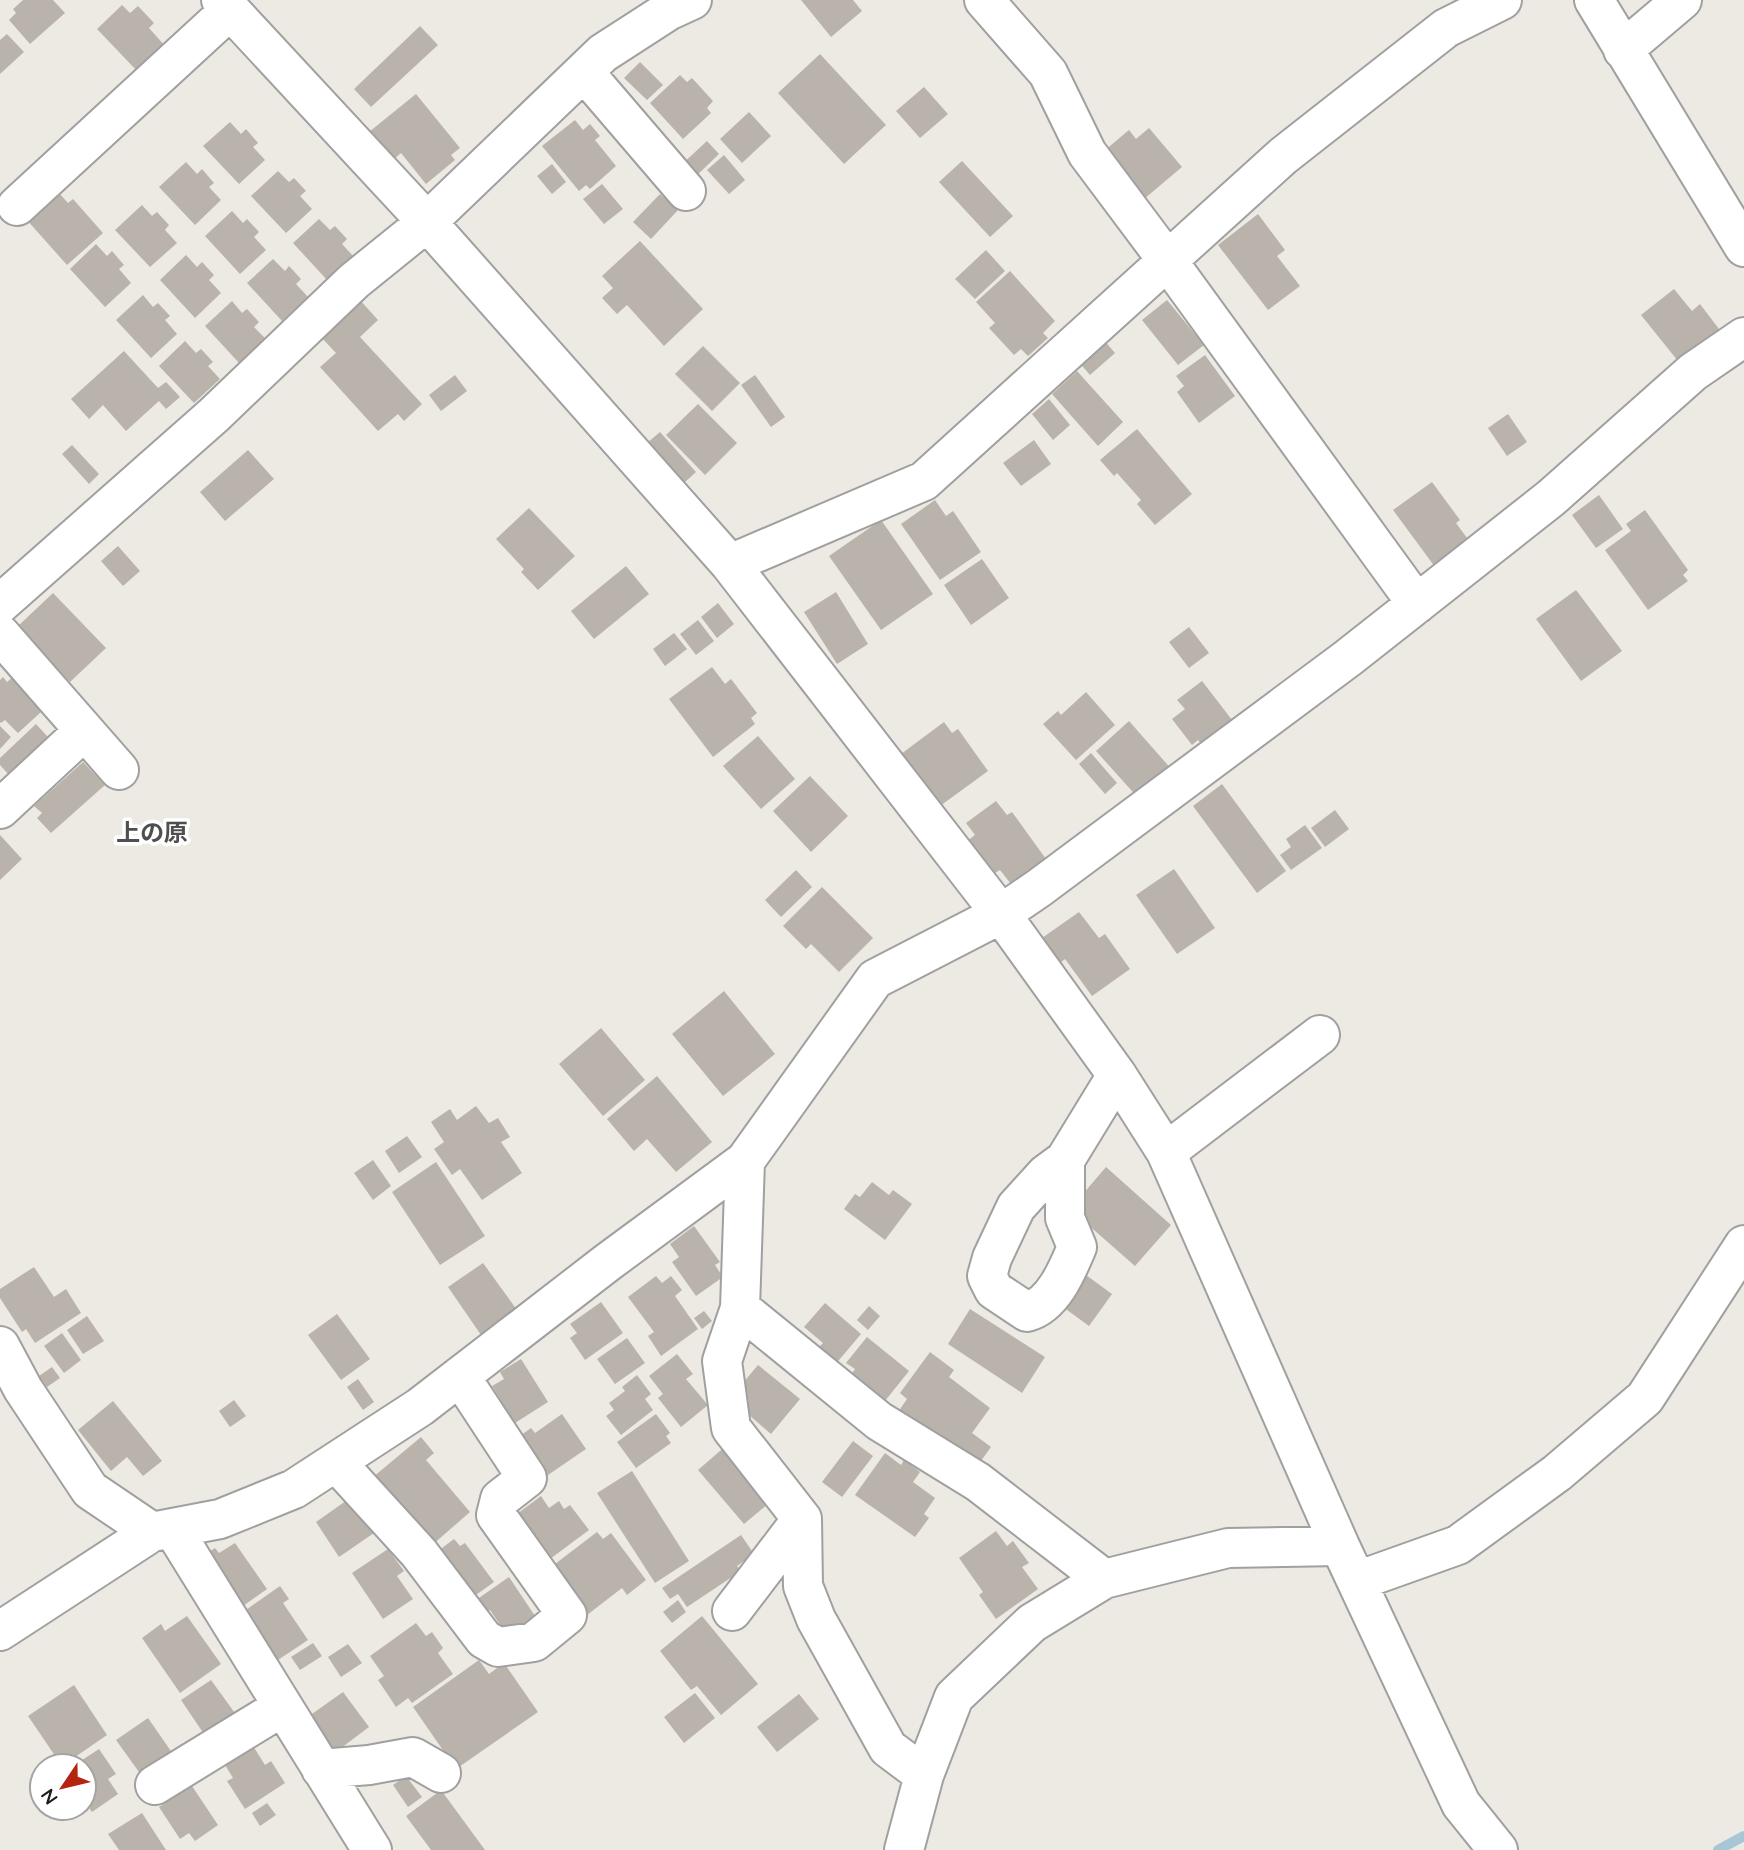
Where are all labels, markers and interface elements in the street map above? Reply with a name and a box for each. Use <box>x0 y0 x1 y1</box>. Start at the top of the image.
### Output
district label: 上の原 <box>116 817 188 847</box>
north arrow <box>28 1752 98 1822</box>
text: N <box>35 1784 63 1809</box>

